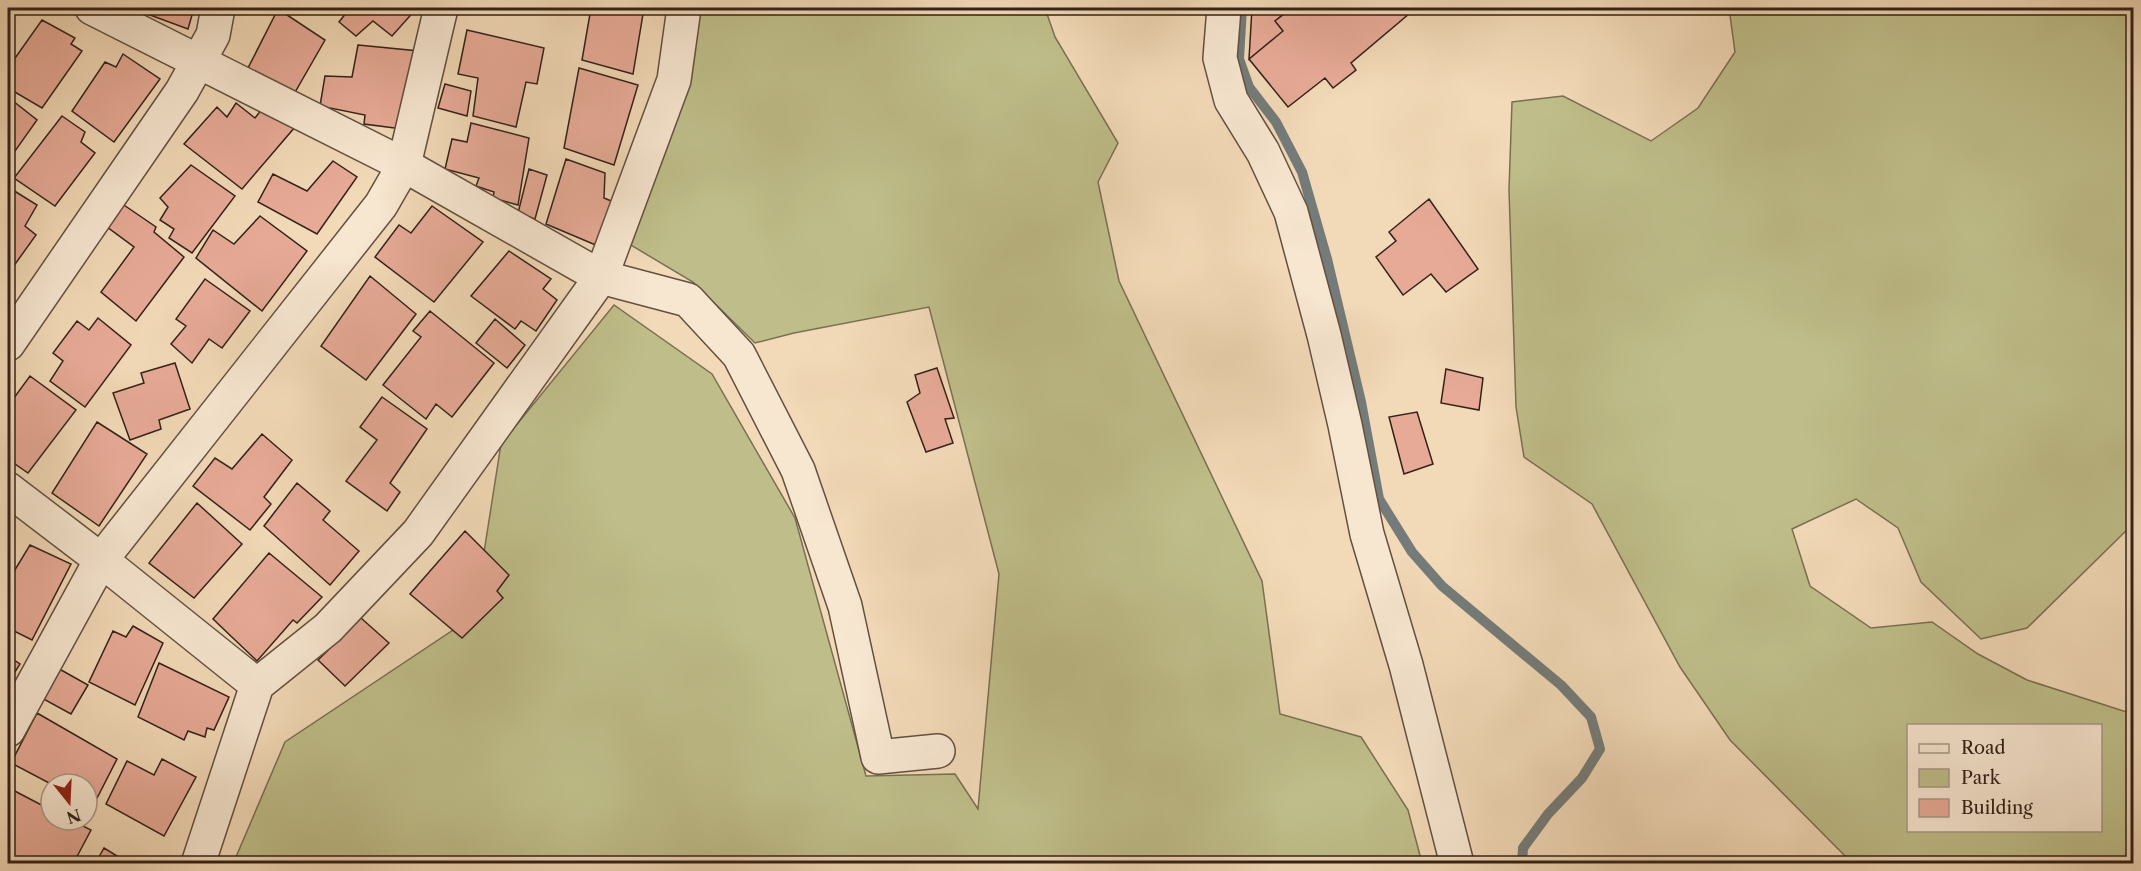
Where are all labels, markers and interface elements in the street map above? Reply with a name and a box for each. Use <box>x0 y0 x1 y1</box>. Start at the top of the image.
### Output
legend <box>1907 724 2102 832</box>
text: Road <box>1961 737 2006 759</box>
text: Park <box>1961 767 2002 789</box>
north arrow <box>39 772 99 832</box>
text: Building <box>1961 797 2033 819</box>
text: N <box>64 805 83 828</box>

